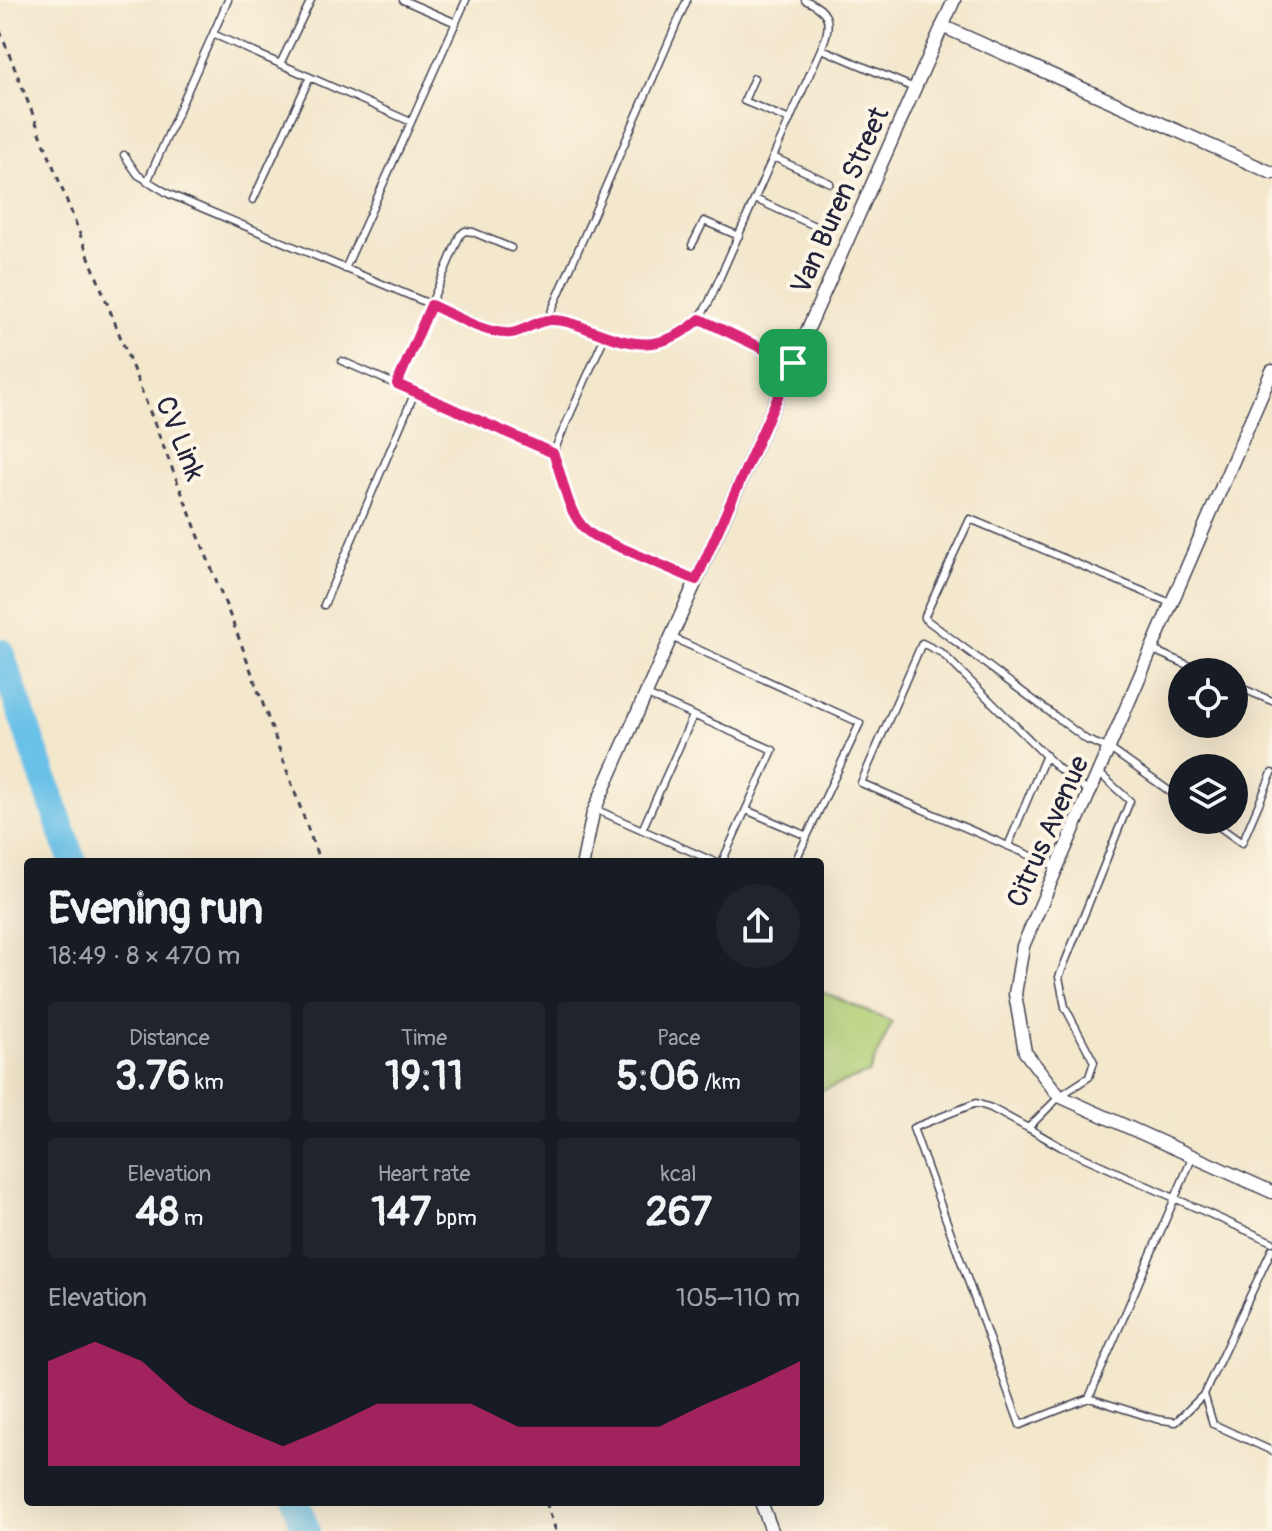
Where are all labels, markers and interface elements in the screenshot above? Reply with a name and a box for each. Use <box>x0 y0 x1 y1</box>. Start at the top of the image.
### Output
street label: Van Buren Street <box>783 101 898 300</box>
pin <box>759 329 827 397</box>
icon: arrive <box>771 341 815 385</box>
street label: CV Link <box>147 391 212 486</box>
map controls <box>1168 658 1248 834</box>
button: locate <box>1168 658 1248 738</box>
street label: Citrus Avenue <box>999 750 1097 913</box>
button: layers <box>1168 754 1248 834</box>
text: Evening run <box>48 882 263 937</box>
button: share <box>716 884 800 968</box>
text: 18:49 · 8 × 470 m <box>48 940 240 972</box>
text: Distance <box>129 1024 210 1052</box>
text: Time <box>401 1024 447 1052</box>
text: Pace <box>657 1024 700 1052</box>
text: 3.76 <box>115 1052 190 1101</box>
text: 19:11 <box>385 1052 463 1101</box>
text: 5:06 <box>616 1052 699 1101</box>
text: km <box>190 1068 224 1096</box>
text: /km <box>699 1068 741 1096</box>
text: Elevation <box>127 1160 211 1188</box>
text: Heart rate <box>378 1160 470 1188</box>
text: kcal <box>661 1160 697 1188</box>
text: 48 <box>135 1188 179 1237</box>
text: 147 <box>371 1188 431 1237</box>
text: 267 <box>645 1188 712 1237</box>
text: m <box>179 1204 203 1232</box>
text: bpm <box>431 1204 477 1232</box>
text: Elevation <box>48 1282 147 1314</box>
text: 105–110 m <box>676 1282 800 1314</box>

